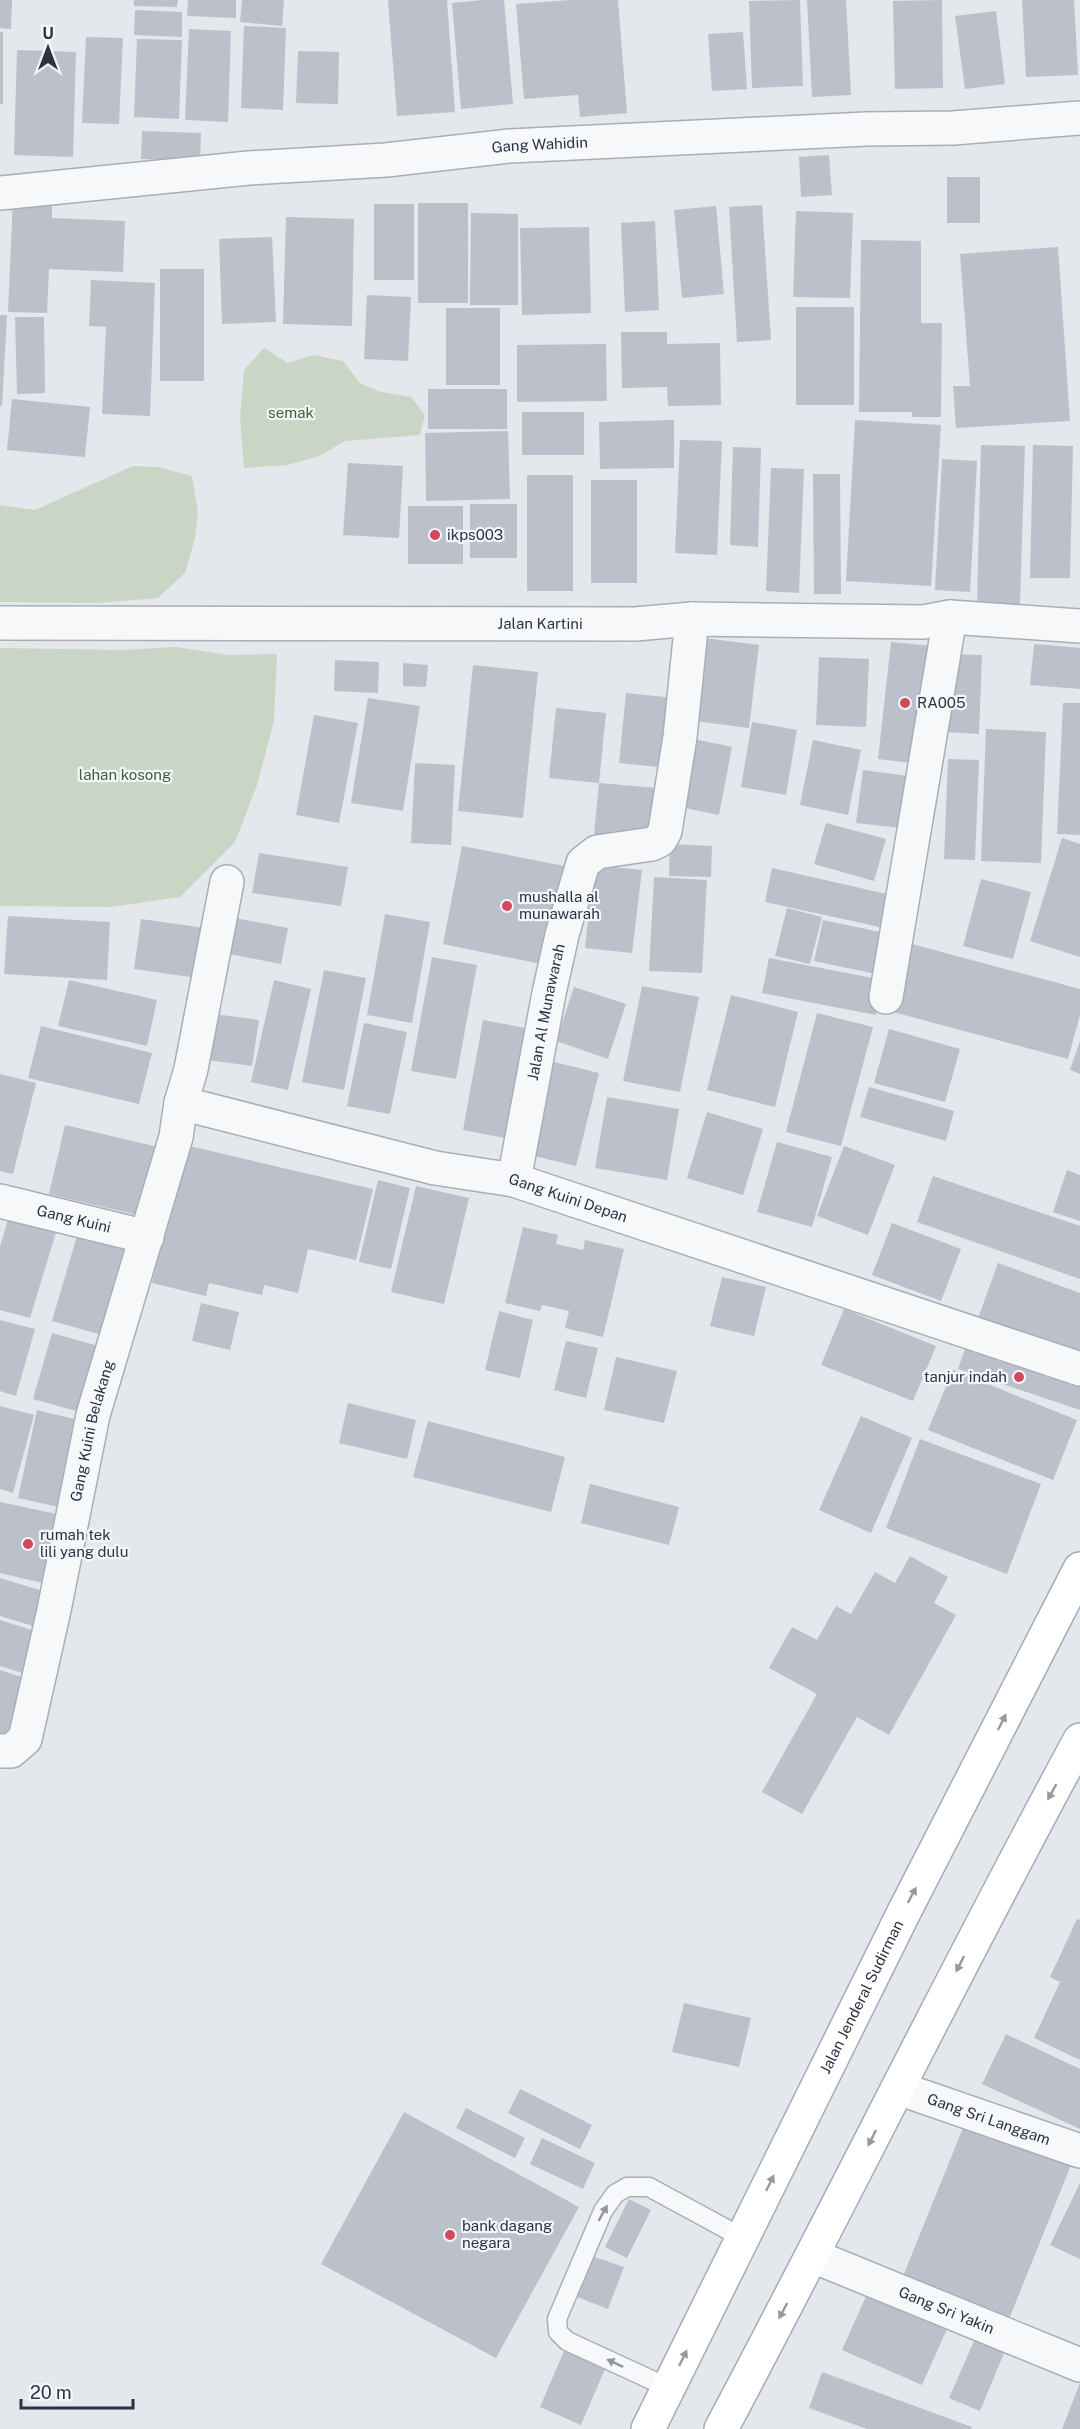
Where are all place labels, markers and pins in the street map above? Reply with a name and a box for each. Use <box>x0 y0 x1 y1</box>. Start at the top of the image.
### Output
place label: ikps003 <box>447 526 503 543</box>
marker: ikps003 <box>428 528 442 542</box>
place label: RA005 <box>917 694 966 711</box>
marker: RA005 <box>898 696 912 710</box>
place label: mushalla al munawarah <box>519 888 600 922</box>
marker: mushalla al munawarah <box>500 899 514 913</box>
place label: tanjur indah <box>924 1368 1007 1385</box>
marker: tanjur indah <box>1012 1370 1026 1384</box>
place label: rumah tek lili yang dulu <box>40 1526 128 1560</box>
marker: rumah tek lili yang dulu <box>21 1537 35 1551</box>
place label: bank dagang negara <box>462 2217 552 2251</box>
marker: bank dagang negara <box>443 2228 457 2242</box>

